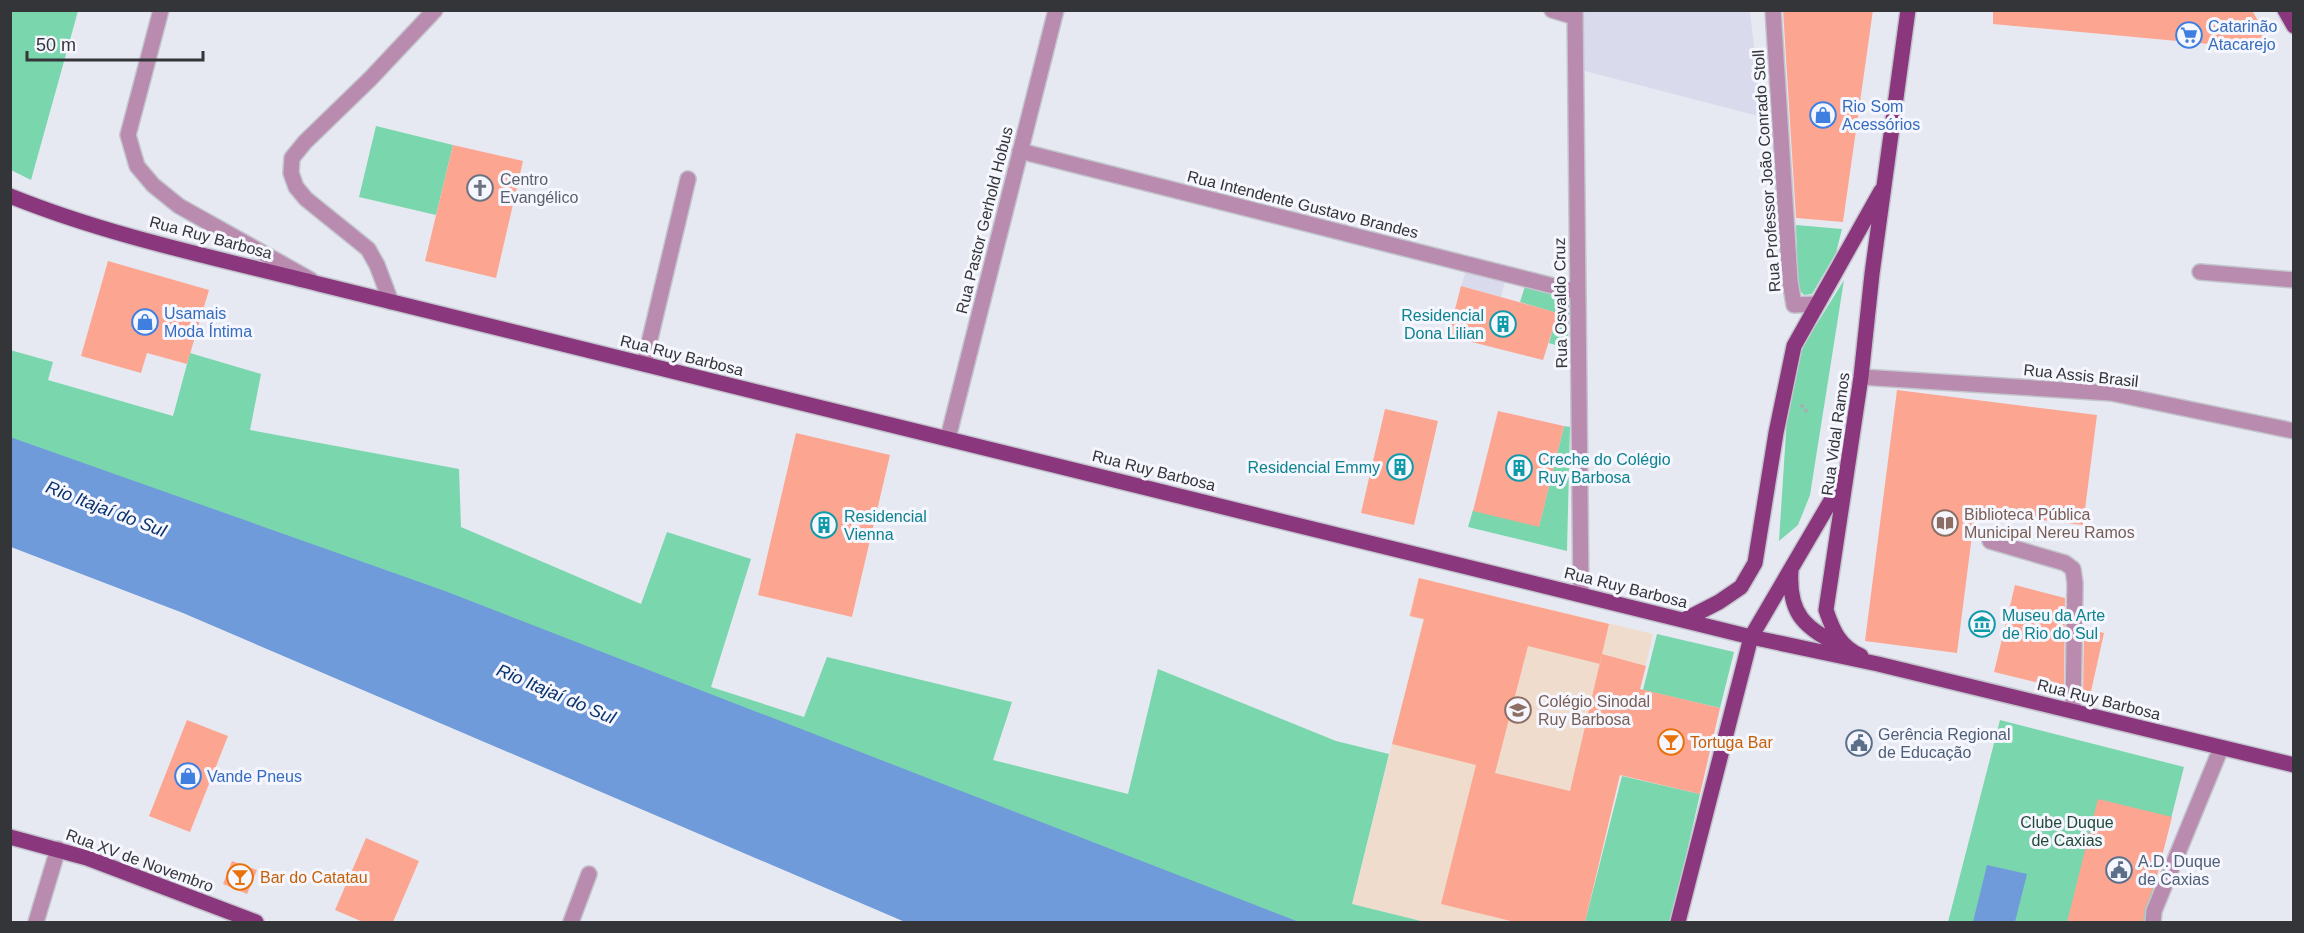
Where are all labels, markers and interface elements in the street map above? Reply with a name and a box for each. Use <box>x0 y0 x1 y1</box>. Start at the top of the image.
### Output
place label: Catarinão Atacarejo <box>2208 18 2277 53</box>
supermarket icon: Catarinão Atacarejo <box>2174 20 2204 50</box>
scale bar <box>27 24 202 62</box>
text: 50 m <box>36 35 76 55</box>
street label: Rua Professor João Conrado Stoll <box>1750 49 1783 293</box>
place label: Rio Som Acessórios <box>1842 98 1920 133</box>
shop icon: Rio Som Acessórios <box>1808 100 1838 130</box>
street label: Rua Pastor Gerhold Hobus <box>953 125 1016 315</box>
street label: Rua Intendente Gustavo Brandes <box>1186 168 1420 241</box>
place label: Centro Evangélico <box>500 171 578 206</box>
church icon: Centro Evangélico <box>465 173 495 203</box>
street label: Rua Ruy Barbosa <box>148 213 274 262</box>
street label: Rua Osvaldo Cruz <box>1551 237 1570 368</box>
place label: Usamais Moda Íntima <box>164 305 252 340</box>
shop icon: Usamais Moda Íntima <box>130 307 160 337</box>
place label: Residencial Dona Lilian <box>1401 307 1484 342</box>
building icon: Residencial Dona Lilian <box>1488 309 1518 339</box>
street label: Rua Ruy Barbosa <box>619 332 745 379</box>
street label: Rua Assis Brasil <box>2023 361 2139 390</box>
street label: Rua Vidal Ramos <box>1818 371 1853 497</box>
street label: Rua Ruy Barbosa <box>1091 447 1217 494</box>
place label: Creche do Colégio Ruy Barbosa <box>1538 451 1671 486</box>
building icon: Residencial Emmy <box>1385 452 1415 482</box>
building icon: Creche do Colégio Ruy Barbosa <box>1504 453 1534 483</box>
place label: Residencial Emmy <box>1248 459 1380 476</box>
water label: Rio Itajaí do Sul <box>43 477 170 541</box>
place label: Biblioteca Pública Municipal Nereu Ramos <box>1964 506 2135 541</box>
place label: Residencial Vienna <box>844 508 927 543</box>
library icon: Biblioteca Pública Municipal Nereu Ramos <box>1930 508 1960 538</box>
building icon: Residencial Vienna <box>809 510 839 540</box>
street label: Rua Ruy Barbosa <box>1563 564 1689 611</box>
place label: Museu da Arte de Rio do Sul <box>2002 607 2105 642</box>
museum icon: Museu da Arte de Rio do Sul <box>1967 609 1997 639</box>
water label: Rio Itajaí do Sul <box>494 660 619 728</box>
street label: Rua Ruy Barbosa <box>2036 676 2162 723</box>
place label: Colégio Sinodal Ruy Barbosa <box>1538 693 1650 728</box>
school or university icon: Colégio Sinodal Ruy Barbosa <box>1503 695 1533 725</box>
place label: Gerência Regional de Educação <box>1878 726 2011 761</box>
bar icon: Tortuga Bar <box>1656 727 1686 757</box>
public building icon: Gerência Regional de Educação <box>1844 728 1874 758</box>
place label: Tortuga Bar <box>1690 734 1773 751</box>
shop icon: Vande Pneus <box>173 761 203 791</box>
place label: Vande Pneus <box>207 768 302 785</box>
park label: Clube Duque de Caxias <box>2020 814 2114 849</box>
street label: Rua XV de Novembro <box>64 826 216 895</box>
place label: A.D. Duque de Caxias <box>2138 853 2221 888</box>
public building icon: A.D. Duque de Caxias <box>2104 855 2134 885</box>
bar icon: Bar do Catatau <box>225 862 255 892</box>
place label: Bar do Catatau <box>260 869 368 886</box>

